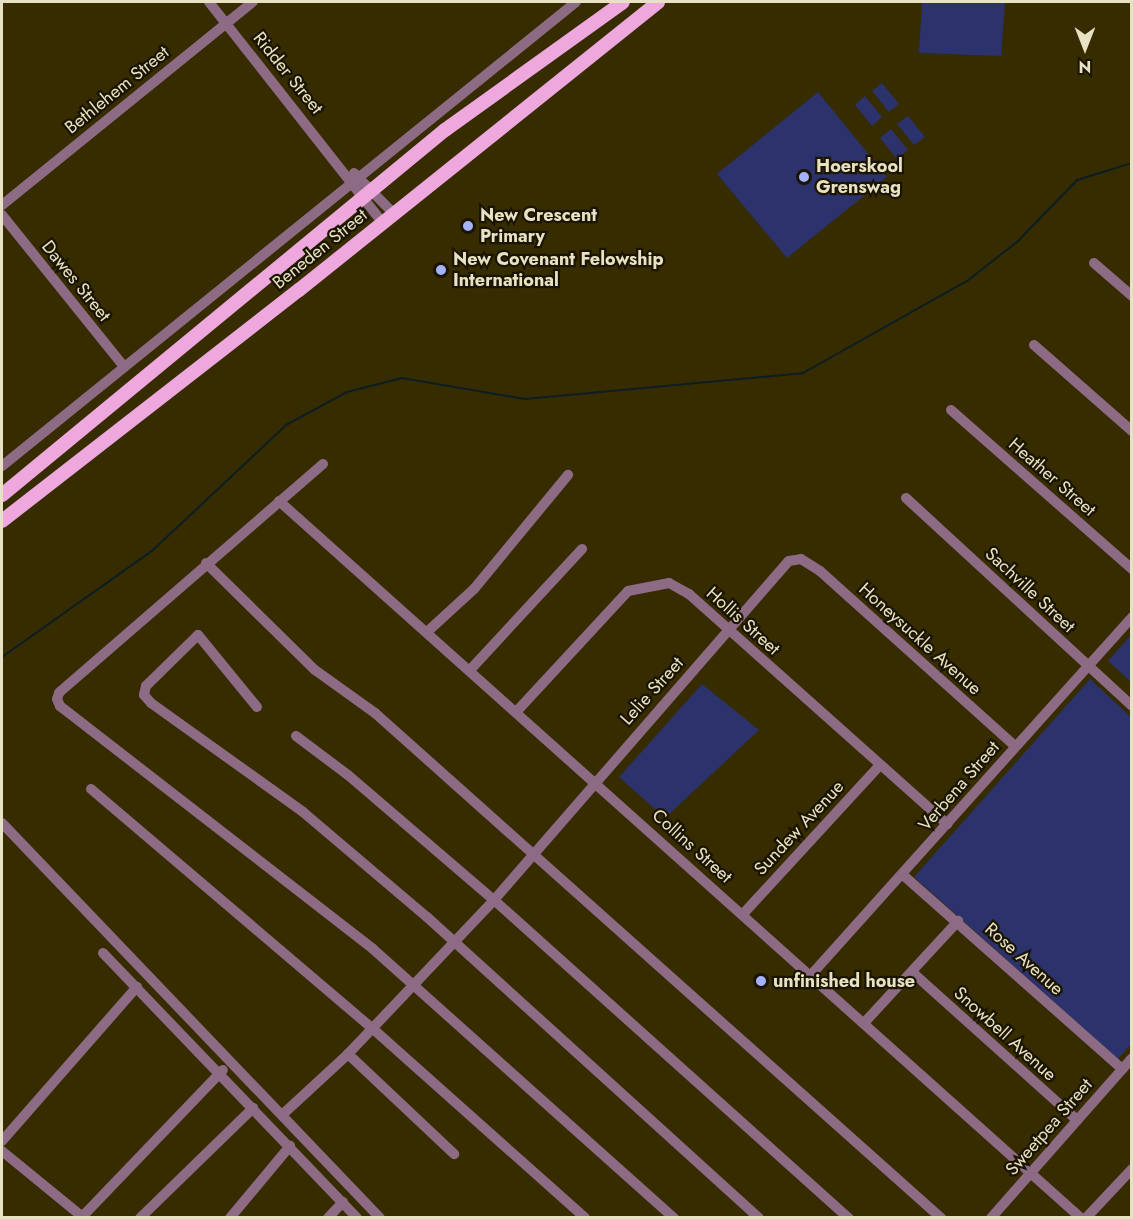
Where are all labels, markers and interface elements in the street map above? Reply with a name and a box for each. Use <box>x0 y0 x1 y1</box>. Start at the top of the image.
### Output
north arrow <box>1055 18 1115 78</box>
street label: Ridder Street <box>248 28 328 118</box>
street label: Bethlehem Street <box>61 41 173 139</box>
text: N <box>1079 55 1091 78</box>
place label: Hoerskool Grenswag <box>816 156 903 198</box>
marker: Hoerskool Grenswag <box>797 170 811 184</box>
street label: Beneden Street <box>268 204 372 294</box>
place label: New Crescent Primary <box>480 205 597 248</box>
marker: New Crescent Primary <box>461 219 475 233</box>
street label: Dawes Street <box>37 236 115 326</box>
place label: New Covenant Felowship International <box>453 249 664 292</box>
marker: New Covenant Felowship International <box>434 263 448 277</box>
street label: Heather Street <box>1004 433 1100 521</box>
street label: Sachville Street <box>981 543 1079 637</box>
street label: Honeysuckle Avenue <box>854 578 986 700</box>
street label: Hollis Street <box>702 582 784 660</box>
street label: Lelie Street <box>616 653 688 729</box>
street label: Verbena Street <box>914 737 1004 835</box>
street label: Sundew Avenue <box>750 776 848 880</box>
street label: Collins Street <box>648 804 736 888</box>
street label: Rose Avenue <box>980 918 1068 1000</box>
place label: unfinished house <box>773 970 915 992</box>
marker: unfinished house <box>754 974 768 988</box>
street label: Snowbell Avenue <box>949 982 1061 1086</box>
street label: Sweetpea Street <box>1001 1074 1097 1180</box>

